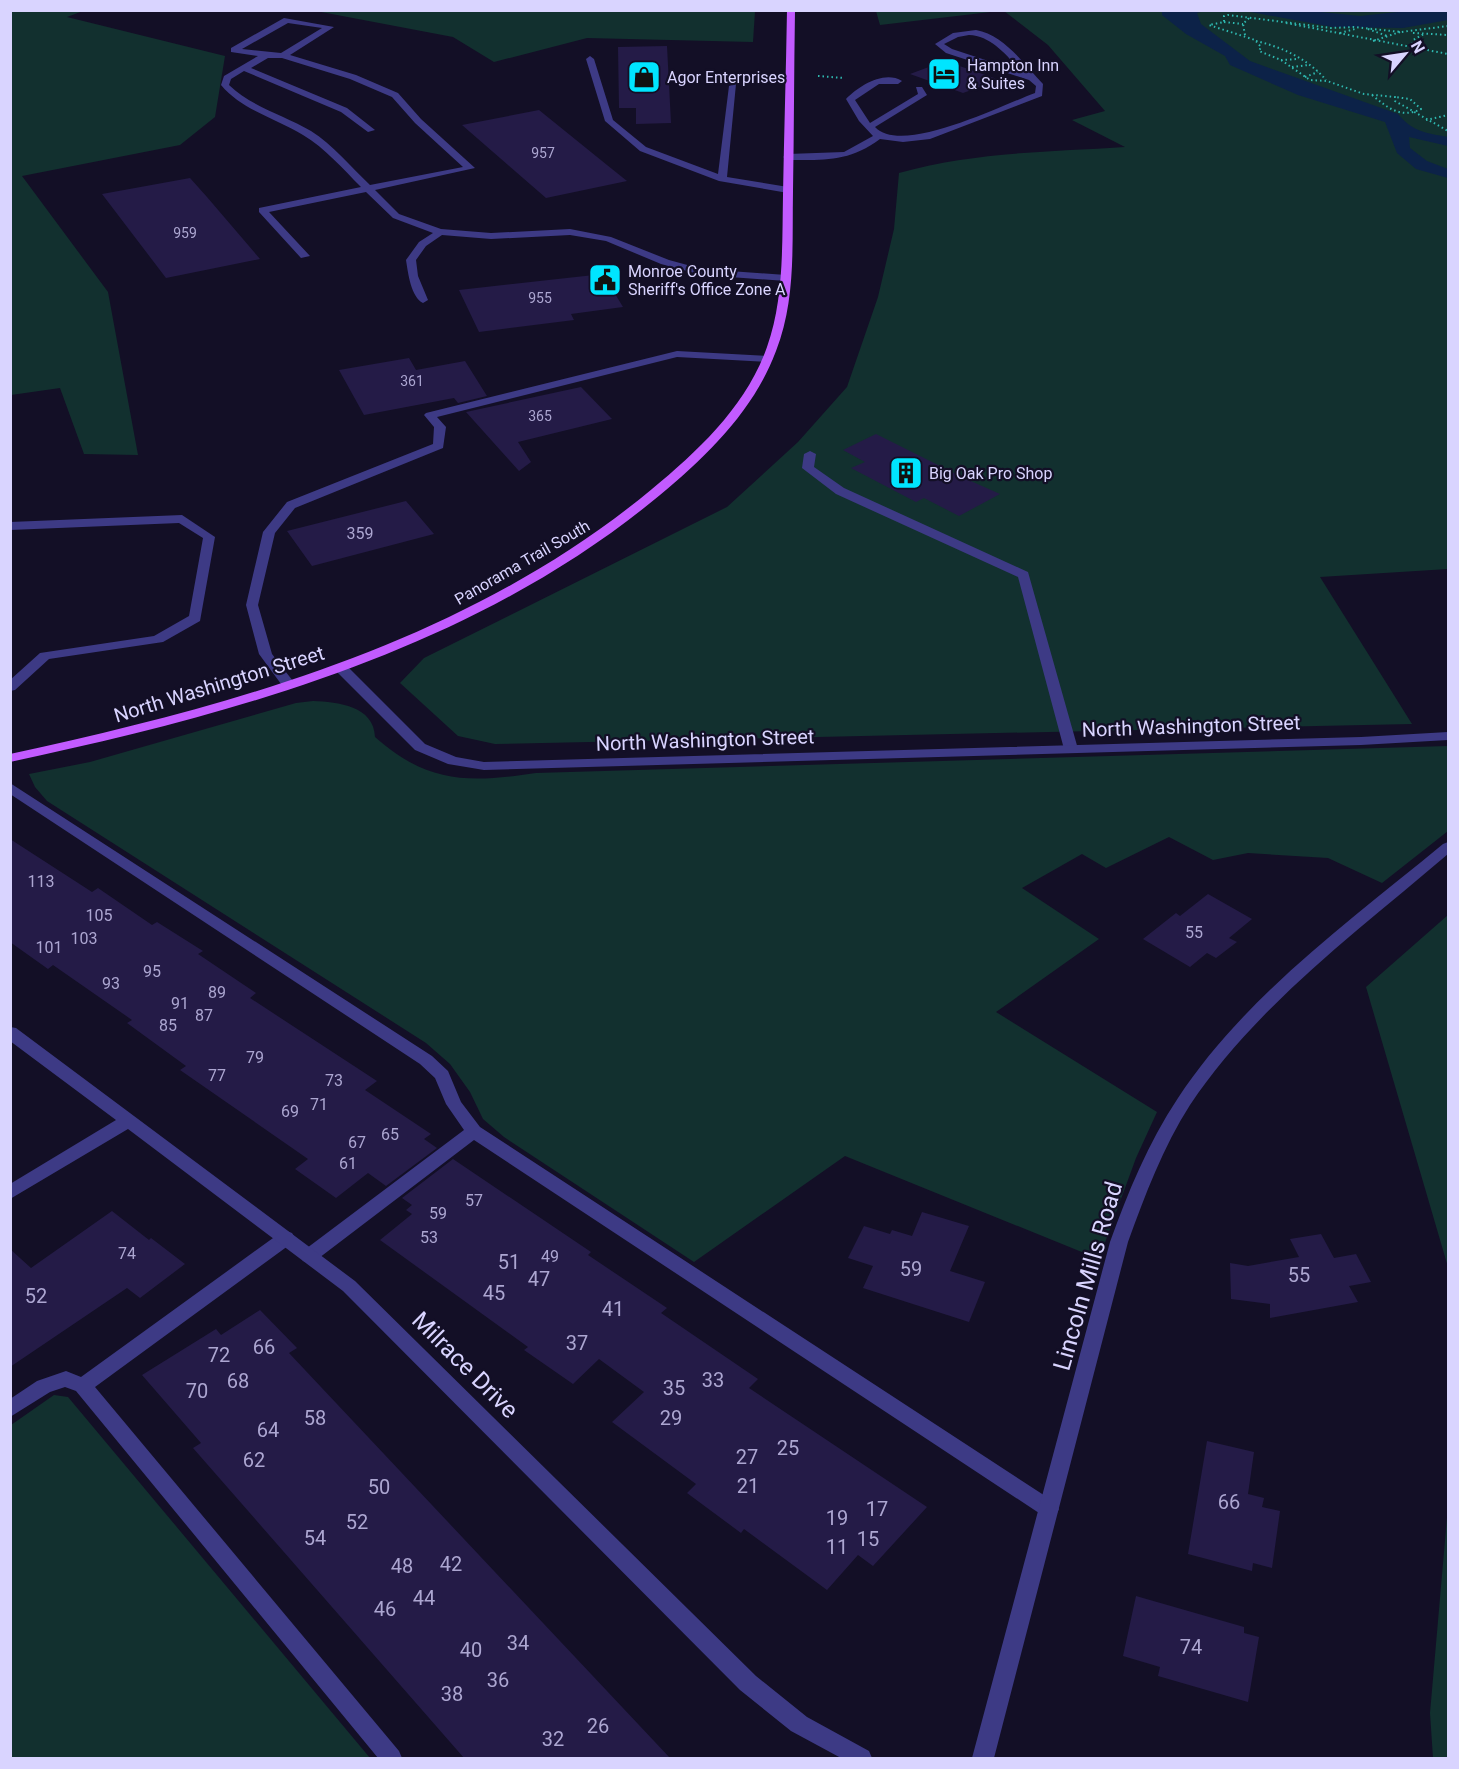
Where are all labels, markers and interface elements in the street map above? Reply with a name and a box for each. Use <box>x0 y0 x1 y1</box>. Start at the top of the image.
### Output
north arrow <box>1375 24 1435 84</box>
text: N <box>1407 37 1429 57</box>
hotel icon: Hampton Inn & Suites <box>926 56 962 92</box>
place label: Hampton Inn & Suites <box>967 56 1059 93</box>
shop icon: Agor Enterprises <box>626 59 662 95</box>
place label: Agor Enterprises <box>667 68 785 87</box>
house number: 957 <box>531 145 555 161</box>
house number: 959 <box>173 225 197 241</box>
public building icon: Monroe County Sheriff's Office Zone A <box>587 262 623 298</box>
place label: Monroe County Sheriff's Office Zone A <box>628 262 786 299</box>
house number: 955 <box>528 290 552 306</box>
house number: 361 <box>400 373 424 389</box>
house number: 365 <box>528 408 552 424</box>
building icon: Big Oak Pro Shop <box>888 455 924 491</box>
place label: Big Oak Pro Shop <box>929 464 1052 483</box>
street label: Panorama Trail South <box>451 516 593 609</box>
house number: 359 <box>347 524 373 543</box>
street label: North Washington Street <box>111 641 327 727</box>
street label: North Washington Street <box>1081 710 1301 742</box>
street label: North Washington Street <box>595 724 815 756</box>
house number: 113 <box>28 872 54 891</box>
house number: 105 <box>86 906 112 925</box>
house number: 55 <box>1185 923 1203 942</box>
house number: 103 <box>71 929 97 948</box>
house number: 101 <box>36 938 62 957</box>
house number: 95 <box>143 962 161 981</box>
house number: 93 <box>102 974 120 993</box>
house number: 89 <box>208 983 226 1002</box>
house number: 91 <box>171 994 189 1013</box>
house number: 87 <box>195 1006 213 1025</box>
house number: 85 <box>159 1016 177 1035</box>
house number: 79 <box>246 1048 264 1067</box>
house number: 77 <box>208 1066 226 1085</box>
house number: 73 <box>325 1071 343 1090</box>
house number: 71 <box>310 1095 328 1114</box>
house number: 69 <box>281 1102 299 1121</box>
house number: 65 <box>381 1125 399 1144</box>
house number: 67 <box>348 1133 366 1152</box>
house number: 61 <box>339 1154 357 1173</box>
street label: Lincoln Mills Road <box>1048 1178 1128 1374</box>
house number: 57 <box>465 1191 483 1210</box>
house number: 59 <box>429 1204 447 1223</box>
house number: 53 <box>420 1228 438 1247</box>
house number: 74 <box>118 1244 136 1263</box>
house number: 49 <box>541 1247 559 1266</box>
house number: 51 <box>498 1250 520 1274</box>
house number: 59 <box>900 1257 922 1281</box>
house number: 55 <box>1288 1263 1310 1287</box>
house number: 47 <box>528 1267 550 1291</box>
house number: 45 <box>483 1281 505 1305</box>
house number: 52 <box>25 1284 47 1308</box>
house number: 41 <box>602 1297 624 1321</box>
street label: Milrace Drive <box>406 1306 524 1424</box>
house number: 37 <box>566 1331 588 1355</box>
house number: 66 <box>253 1335 275 1359</box>
house number: 72 <box>208 1343 230 1367</box>
house number: 33 <box>702 1368 724 1392</box>
house number: 68 <box>227 1369 249 1393</box>
house number: 35 <box>663 1376 685 1400</box>
house number: 70 <box>186 1379 208 1403</box>
house number: 58 <box>304 1406 326 1430</box>
house number: 29 <box>660 1406 682 1430</box>
house number: 64 <box>257 1418 279 1442</box>
house number: 25 <box>777 1436 799 1460</box>
house number: 27 <box>736 1445 758 1469</box>
house number: 62 <box>243 1448 265 1472</box>
house number: 21 <box>737 1474 759 1498</box>
house number: 50 <box>368 1475 390 1499</box>
house number: 66 <box>1218 1490 1240 1514</box>
house number: 17 <box>866 1497 888 1521</box>
house number: 19 <box>826 1506 848 1530</box>
house number: 52 <box>346 1510 368 1534</box>
house number: 54 <box>304 1526 326 1550</box>
house number: 15 <box>857 1527 879 1551</box>
house number: 11 <box>826 1535 848 1559</box>
house number: 42 <box>440 1552 462 1576</box>
house number: 48 <box>391 1554 413 1578</box>
house number: 44 <box>413 1586 435 1610</box>
house number: 46 <box>374 1597 396 1621</box>
house number: 34 <box>507 1631 529 1655</box>
house number: 74 <box>1180 1635 1202 1659</box>
house number: 40 <box>460 1638 482 1662</box>
house number: 36 <box>487 1668 509 1692</box>
house number: 38 <box>441 1682 463 1706</box>
house number: 26 <box>587 1714 609 1738</box>
house number: 32 <box>542 1727 564 1751</box>

